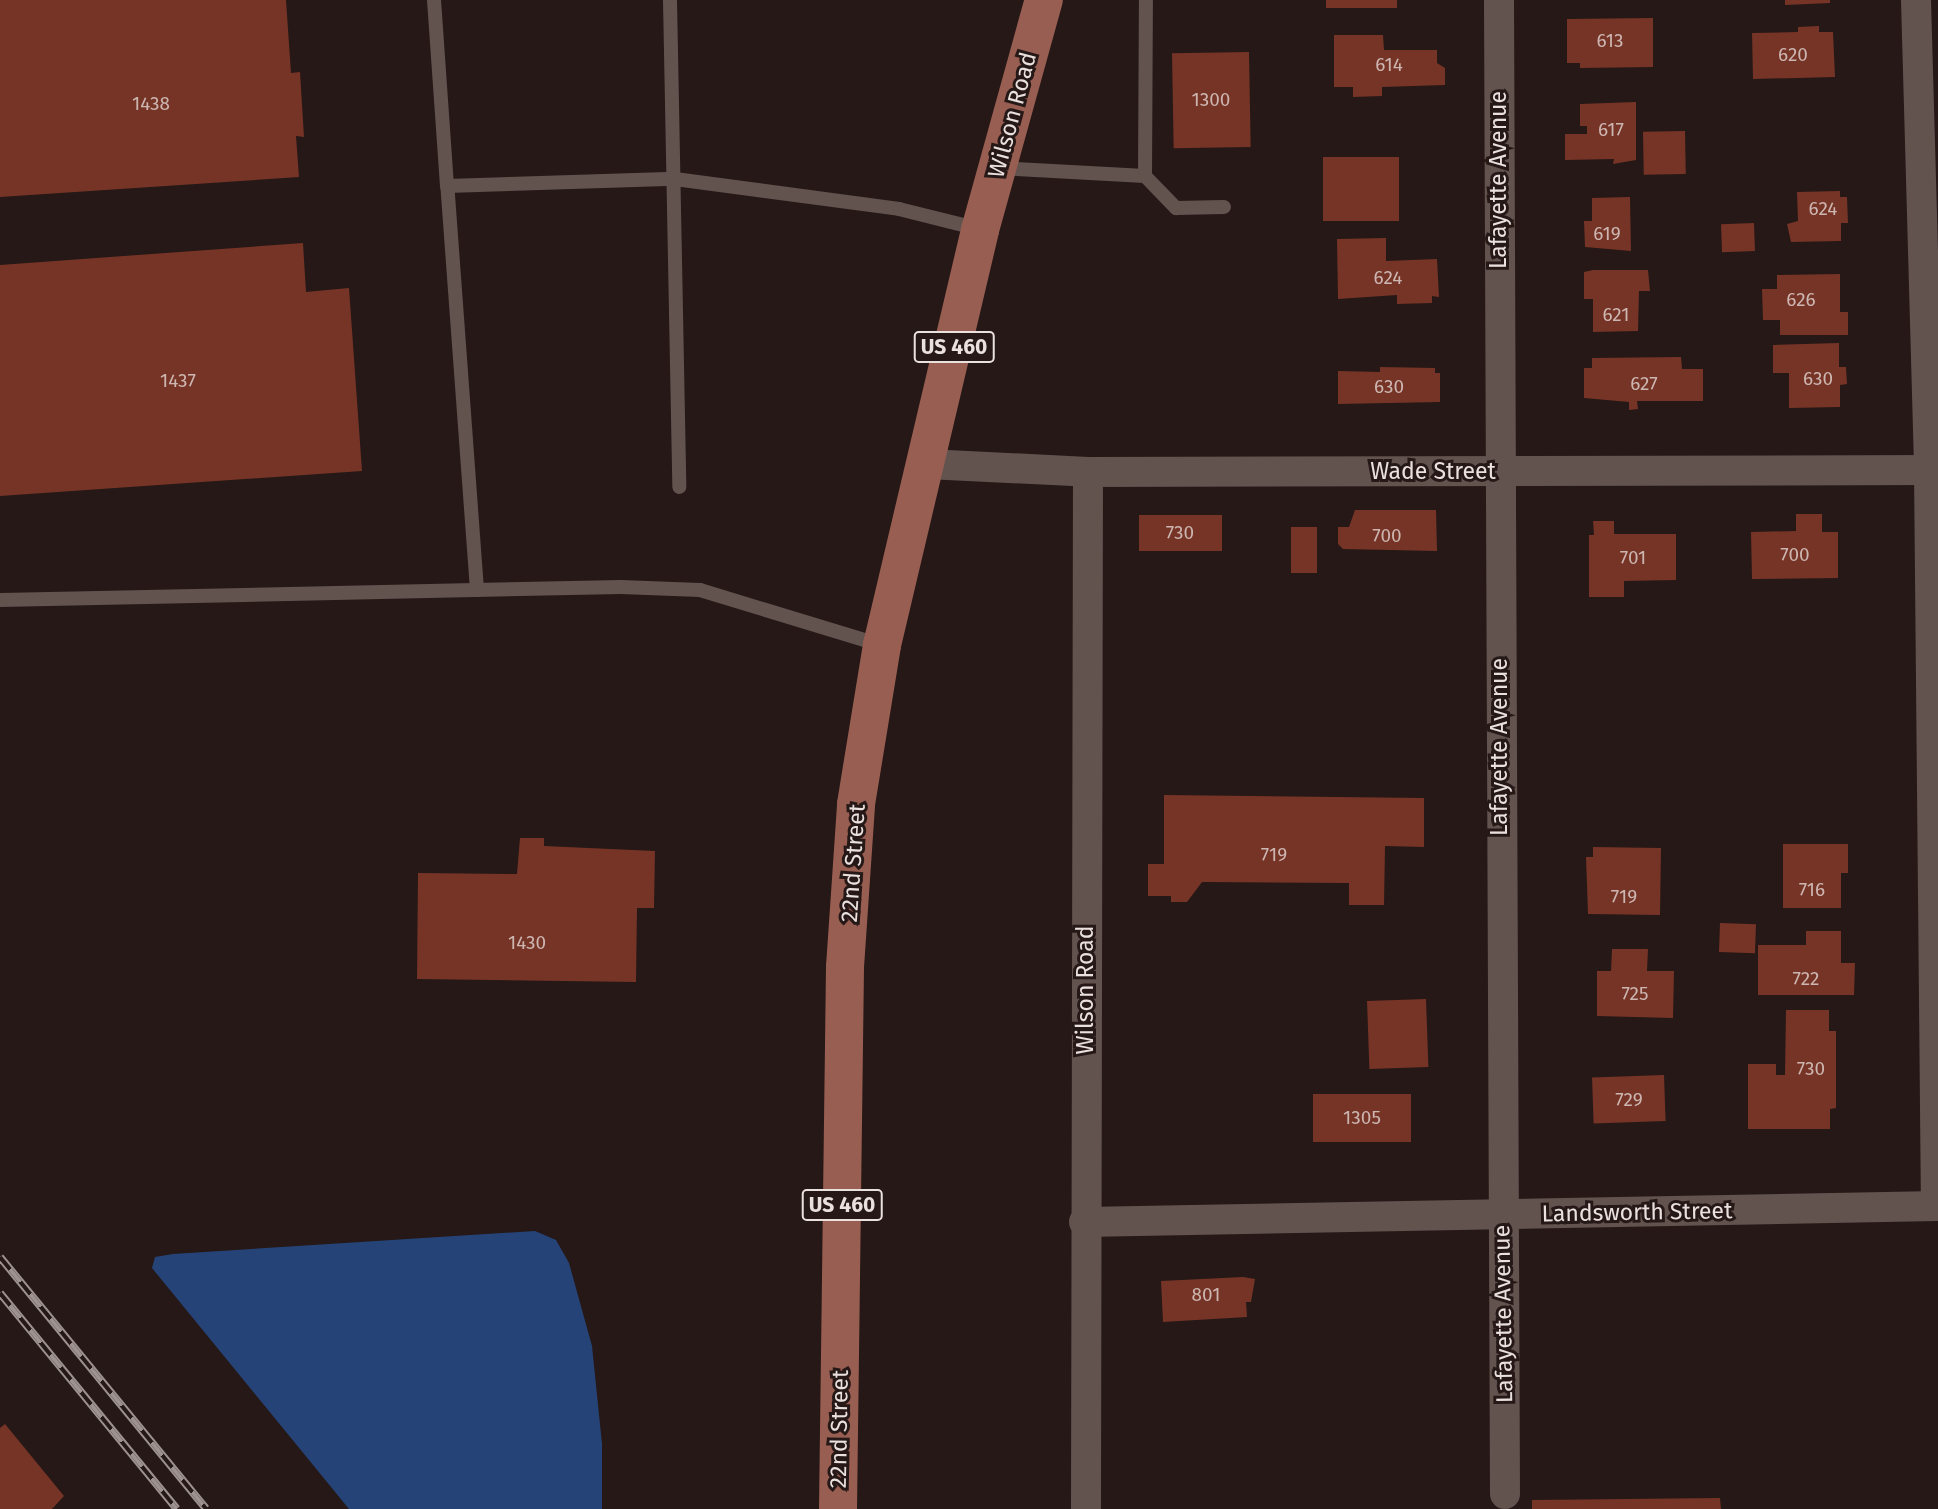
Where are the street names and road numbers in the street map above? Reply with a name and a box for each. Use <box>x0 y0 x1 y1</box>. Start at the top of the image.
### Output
street label: Wilson Road <box>982 49 1042 181</box>
street label: Lafayette Avenue <box>1484 91 1512 269</box>
road number: US 460 <box>912 330 996 364</box>
street label: Wade Street <box>1370 457 1496 485</box>
street label: Lafayette Avenue <box>1485 658 1513 836</box>
street label: 22nd Street <box>835 803 871 923</box>
street label: Wilson Road <box>1071 925 1099 1055</box>
road number: US 460 <box>800 1188 884 1222</box>
street label: Landsworth Street <box>1541 1197 1733 1227</box>
street label: Lafayette Avenue <box>1488 1225 1518 1403</box>
street label: 22nd Street <box>824 1370 854 1488</box>

